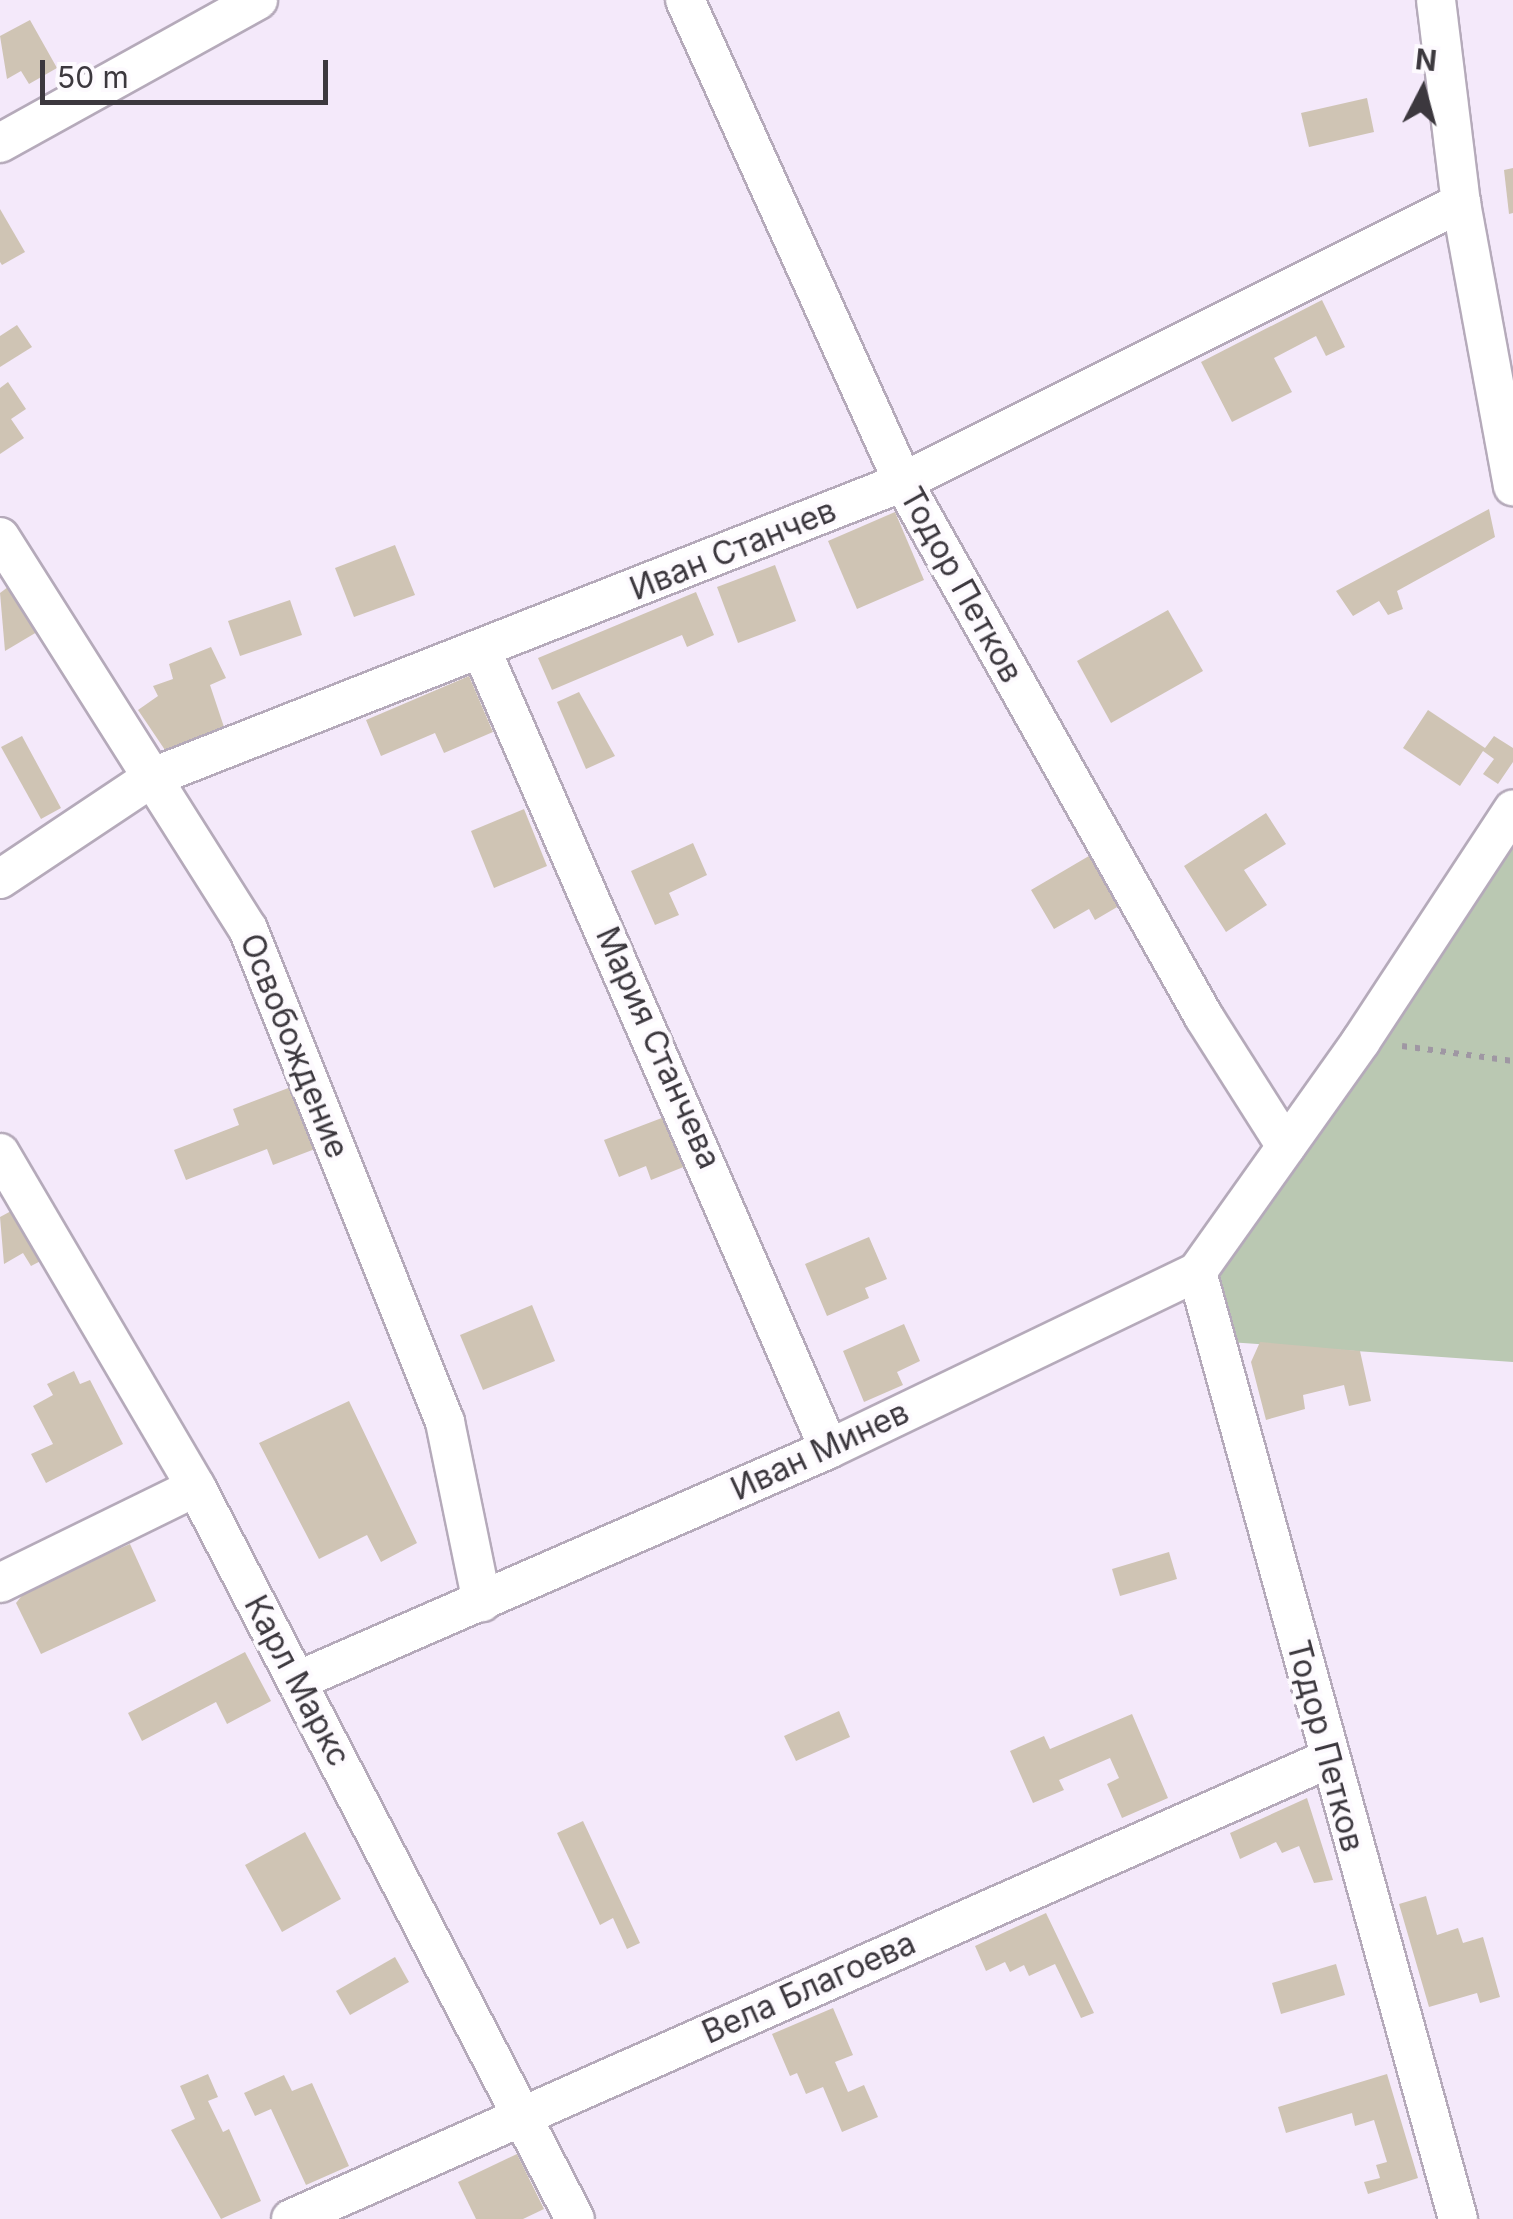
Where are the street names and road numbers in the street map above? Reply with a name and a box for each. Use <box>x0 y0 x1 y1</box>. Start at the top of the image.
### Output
street label: Тодор Петков <box>892 481 1030 689</box>
street label: Иван Станчев <box>625 491 841 609</box>
street label: Мария Станчева <box>587 921 729 1175</box>
street label: Освобождение <box>232 928 356 1164</box>
street label: Иван Минев <box>725 1393 915 1509</box>
street label: Карл Маркс <box>236 1589 358 1773</box>
street label: Тодор Петков <box>1278 1636 1372 1856</box>
street label: Вела Благоева <box>696 1924 922 2052</box>

